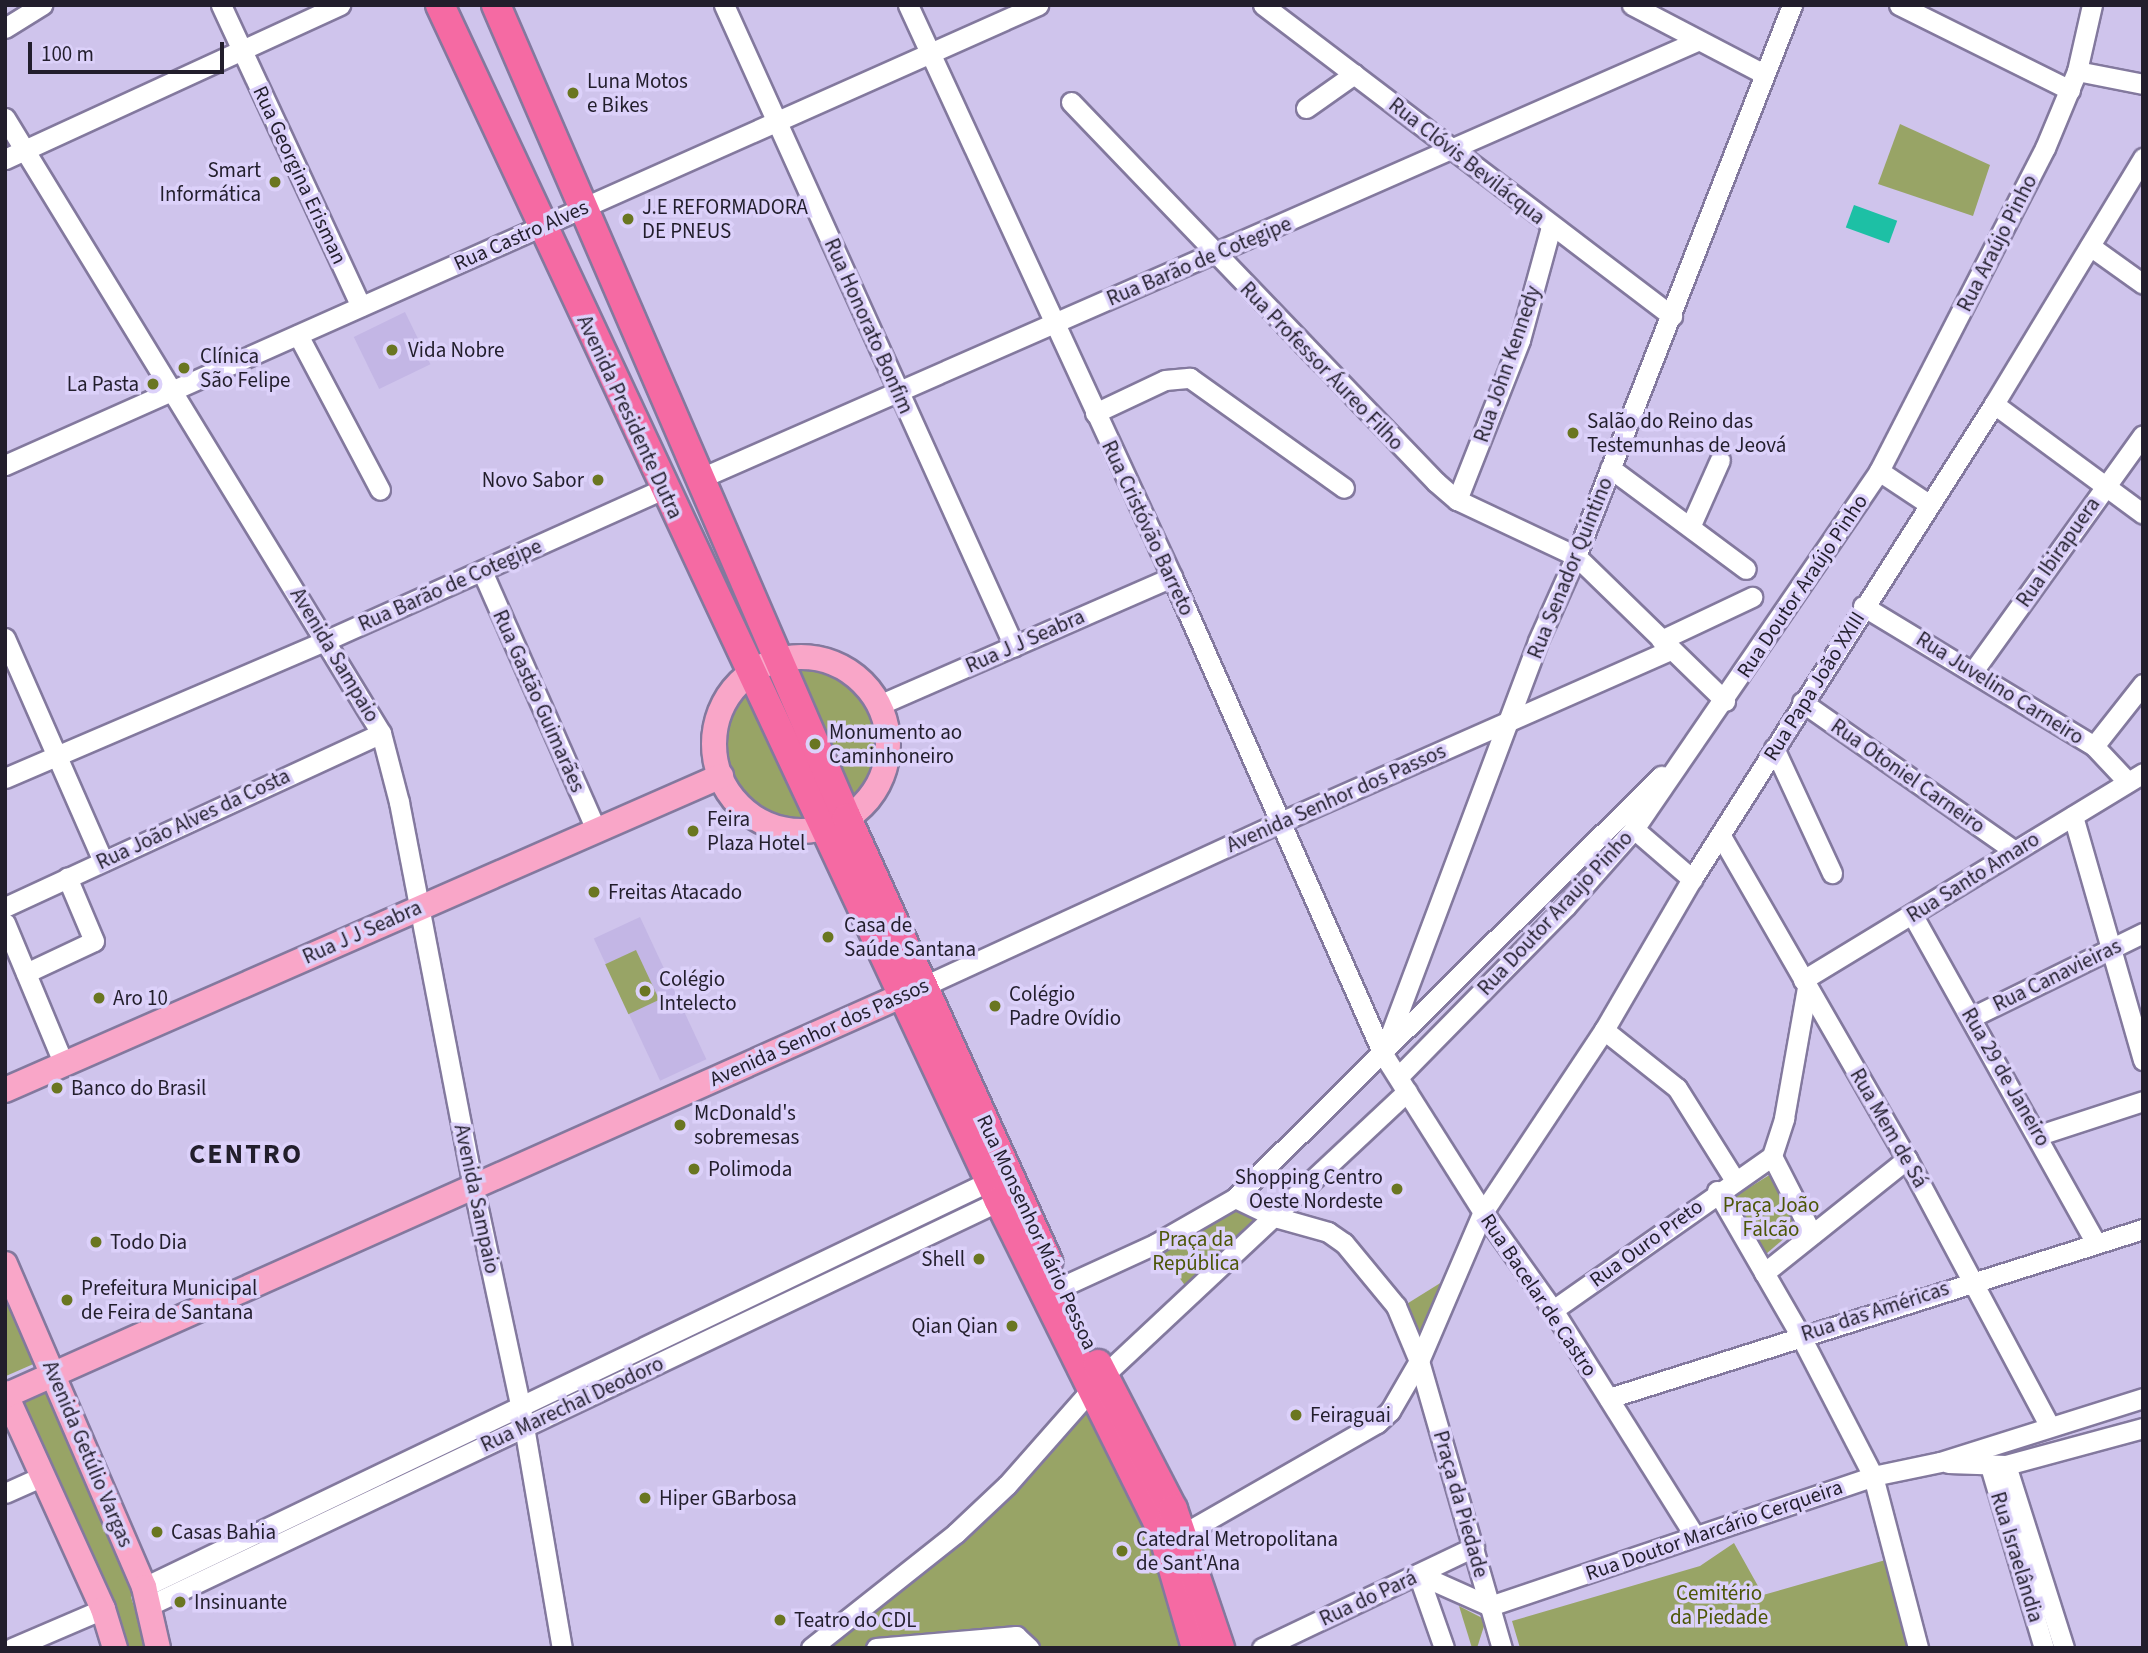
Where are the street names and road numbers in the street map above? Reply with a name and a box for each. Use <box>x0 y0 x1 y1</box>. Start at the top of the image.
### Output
street label: Rua Georgina Erisman <box>248 82 352 268</box>
street label: Rua Clóvis Bevilácqua <box>1384 92 1550 230</box>
street label: Rua Araújo Pinho <box>1952 170 2042 316</box>
street label: Rua Castro Alves <box>450 194 592 276</box>
street label: Rua Barão de Cotegipe <box>1103 211 1295 311</box>
street label: Rua Honorato Bonfim <box>819 234 919 418</box>
street label: Rua Professor Áureo Filho <box>1235 276 1409 456</box>
street label: Rua John Kennedy <box>1468 282 1546 446</box>
street label: Avenida Presidente Dutra <box>572 311 688 523</box>
street label: Rua Cristóvão Barreto <box>1096 436 1200 620</box>
street label: Rua Senador Quintino <box>1522 474 1618 662</box>
street label: Rua Doutor Araújo Pinho <box>1731 489 1873 683</box>
street label: Rua Ibirapuera <box>2011 492 2105 612</box>
street label: Rua Barão de Cotegipe <box>354 533 546 637</box>
street label: Avenida Sampaio <box>285 583 385 727</box>
street label: Rua J J Seabra <box>962 604 1088 678</box>
street label: Rua Gastão Guimarães <box>487 606 591 796</box>
street label: Rua Papa João XXIII <box>1758 607 1870 765</box>
street label: Rua Juvelino Carneiro <box>1912 626 2088 750</box>
street label: Rua Otoniel Carneiro <box>1826 713 1990 839</box>
street label: Avenida Senhor dos Passos <box>1223 738 1449 858</box>
street label: Rua João Alves da Costa <box>92 763 294 875</box>
street label: Rua Doutor Araujo Pinho <box>1472 825 1638 1001</box>
street label: Rua Santo Amaro <box>1902 826 2044 928</box>
street label: Rua J J Seabra <box>299 895 425 969</box>
street label: Rua Canavieiras <box>1989 933 2125 1017</box>
street label: Avenida Senhor dos Passos <box>706 972 932 1092</box>
street label: Rua 29 de Janeiro <box>1956 1003 2056 1151</box>
street label: Rua Mem de Sá <box>1845 1064 1933 1192</box>
street label: Rua Monsenhor Mário Pessoa <box>971 1111 1103 1353</box>
street label: Avenida Sampaio <box>449 1122 505 1276</box>
street label: Rua Ouro Preto <box>1585 1194 1707 1292</box>
street label: Rua Bacelar de Castro <box>1475 1209 1603 1381</box>
street label: Rua das Américas <box>1798 1275 1952 1347</box>
street label: Rua Marechal Deodoro <box>477 1351 667 1457</box>
street label: Avenida Getúlio Vargas <box>37 1357 139 1551</box>
street label: Praça da Piedade <box>1428 1428 1494 1580</box>
street label: Rua Doutor Marcário Cerqueira <box>1582 1474 1846 1586</box>
street label: Rua Israelândia <box>1985 1489 2049 1625</box>
street label: Rua do Pará <box>1315 1565 1421 1631</box>

